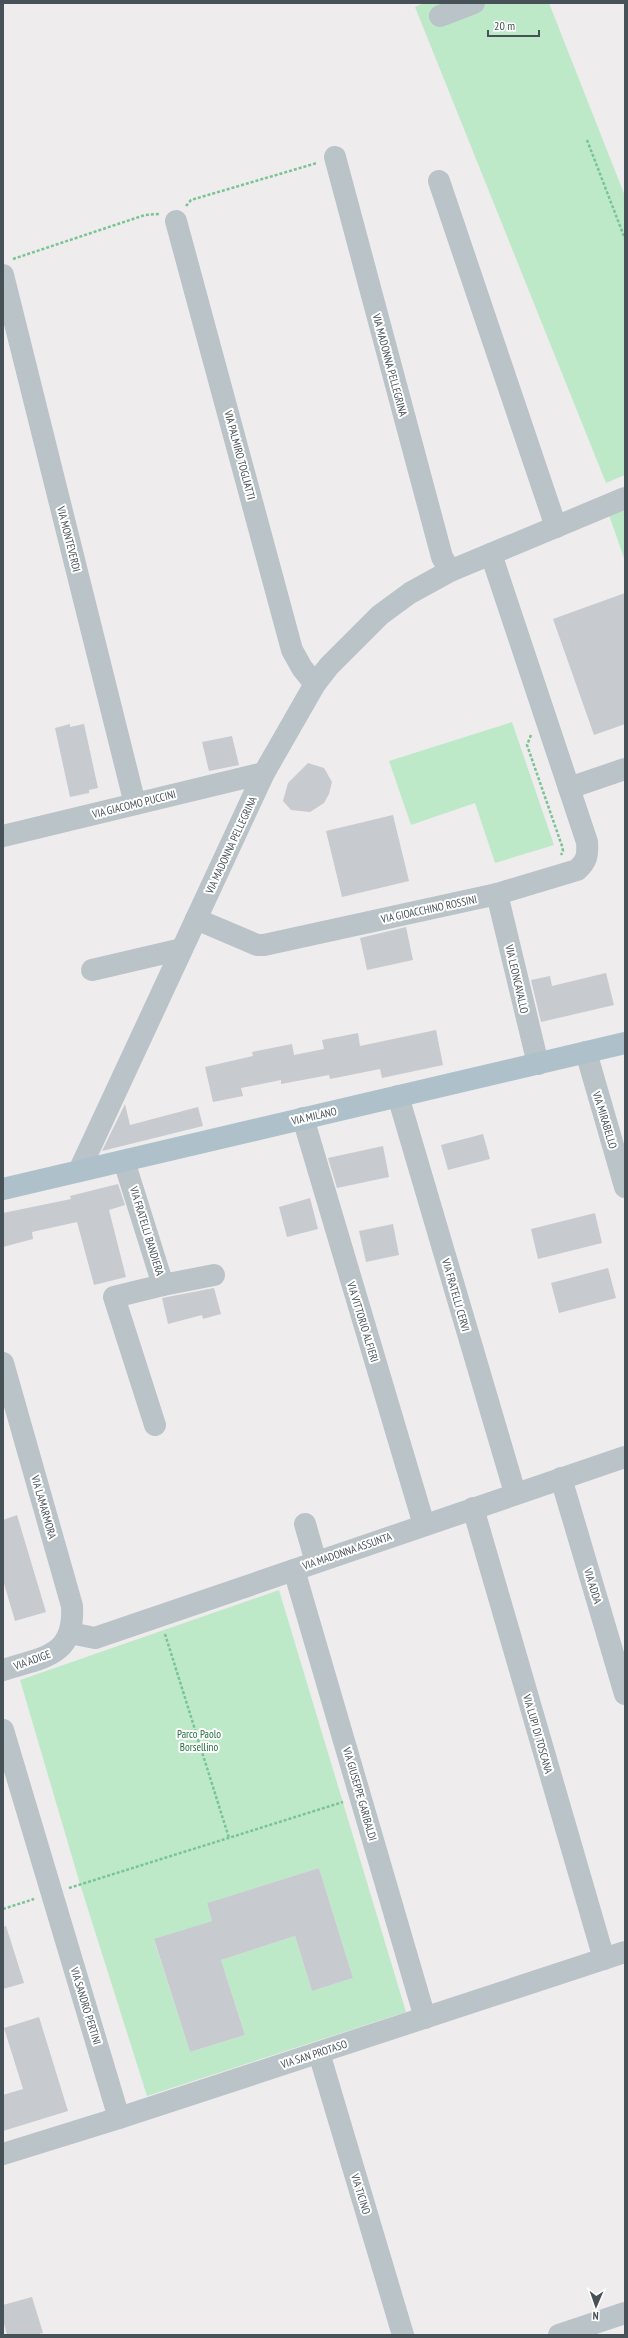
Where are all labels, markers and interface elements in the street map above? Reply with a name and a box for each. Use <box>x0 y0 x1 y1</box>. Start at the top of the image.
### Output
scale bar <box>488 12 539 38</box>
text: 20 m <box>494 18 515 33</box>
street label: VIA MADONNA PELLEGRINA <box>369 311 411 419</box>
street label: VIA PALMIRO TOGLIATTI <box>221 408 259 501</box>
street label: VIA MONTEVERDI <box>54 504 84 573</box>
street label: VIA GIACOMO PUCCINI <box>90 787 177 821</box>
street label: VIA MADONNA PELLEGRINA <box>202 793 260 897</box>
street label: VIA GIOACCHINO ROSSINI <box>379 892 478 926</box>
street label: VIA LEONCAVALLO <box>502 942 532 1015</box>
street label: VIA MIRABELLO <box>589 1089 620 1150</box>
street label: VIA MILANO <box>289 1104 338 1128</box>
street label: VIA FRATELLI BANDIERA <box>127 1184 167 1278</box>
street label: VIA FRATELLI CERVI <box>439 1256 473 1333</box>
street label: VIA VITTORIO ALFIERI <box>344 1279 382 1364</box>
street label: VIA LAMARMORA <box>28 1473 60 1541</box>
street label: VIA MADONNA ASSUNTA <box>300 1529 394 1573</box>
street label: VIA ADDA <box>581 1566 605 1606</box>
street label: VIA ADIGE <box>11 1647 53 1673</box>
street label: VIA LUPI DI TOSCANA <box>520 1692 556 1776</box>
park label: Parco Paolo Borsellino <box>177 1727 221 1754</box>
street label: VIA GIUSEPPE GARIBALDI <box>340 1745 380 1842</box>
street label: VIA SANDRO PERTINI <box>67 1965 104 2046</box>
street label: VIA SAN PROTASO <box>278 2037 349 2072</box>
street label: VIA TICINO <box>348 2171 374 2216</box>
north arrow <box>576 2286 616 2326</box>
text: N <box>592 2309 599 2323</box>

